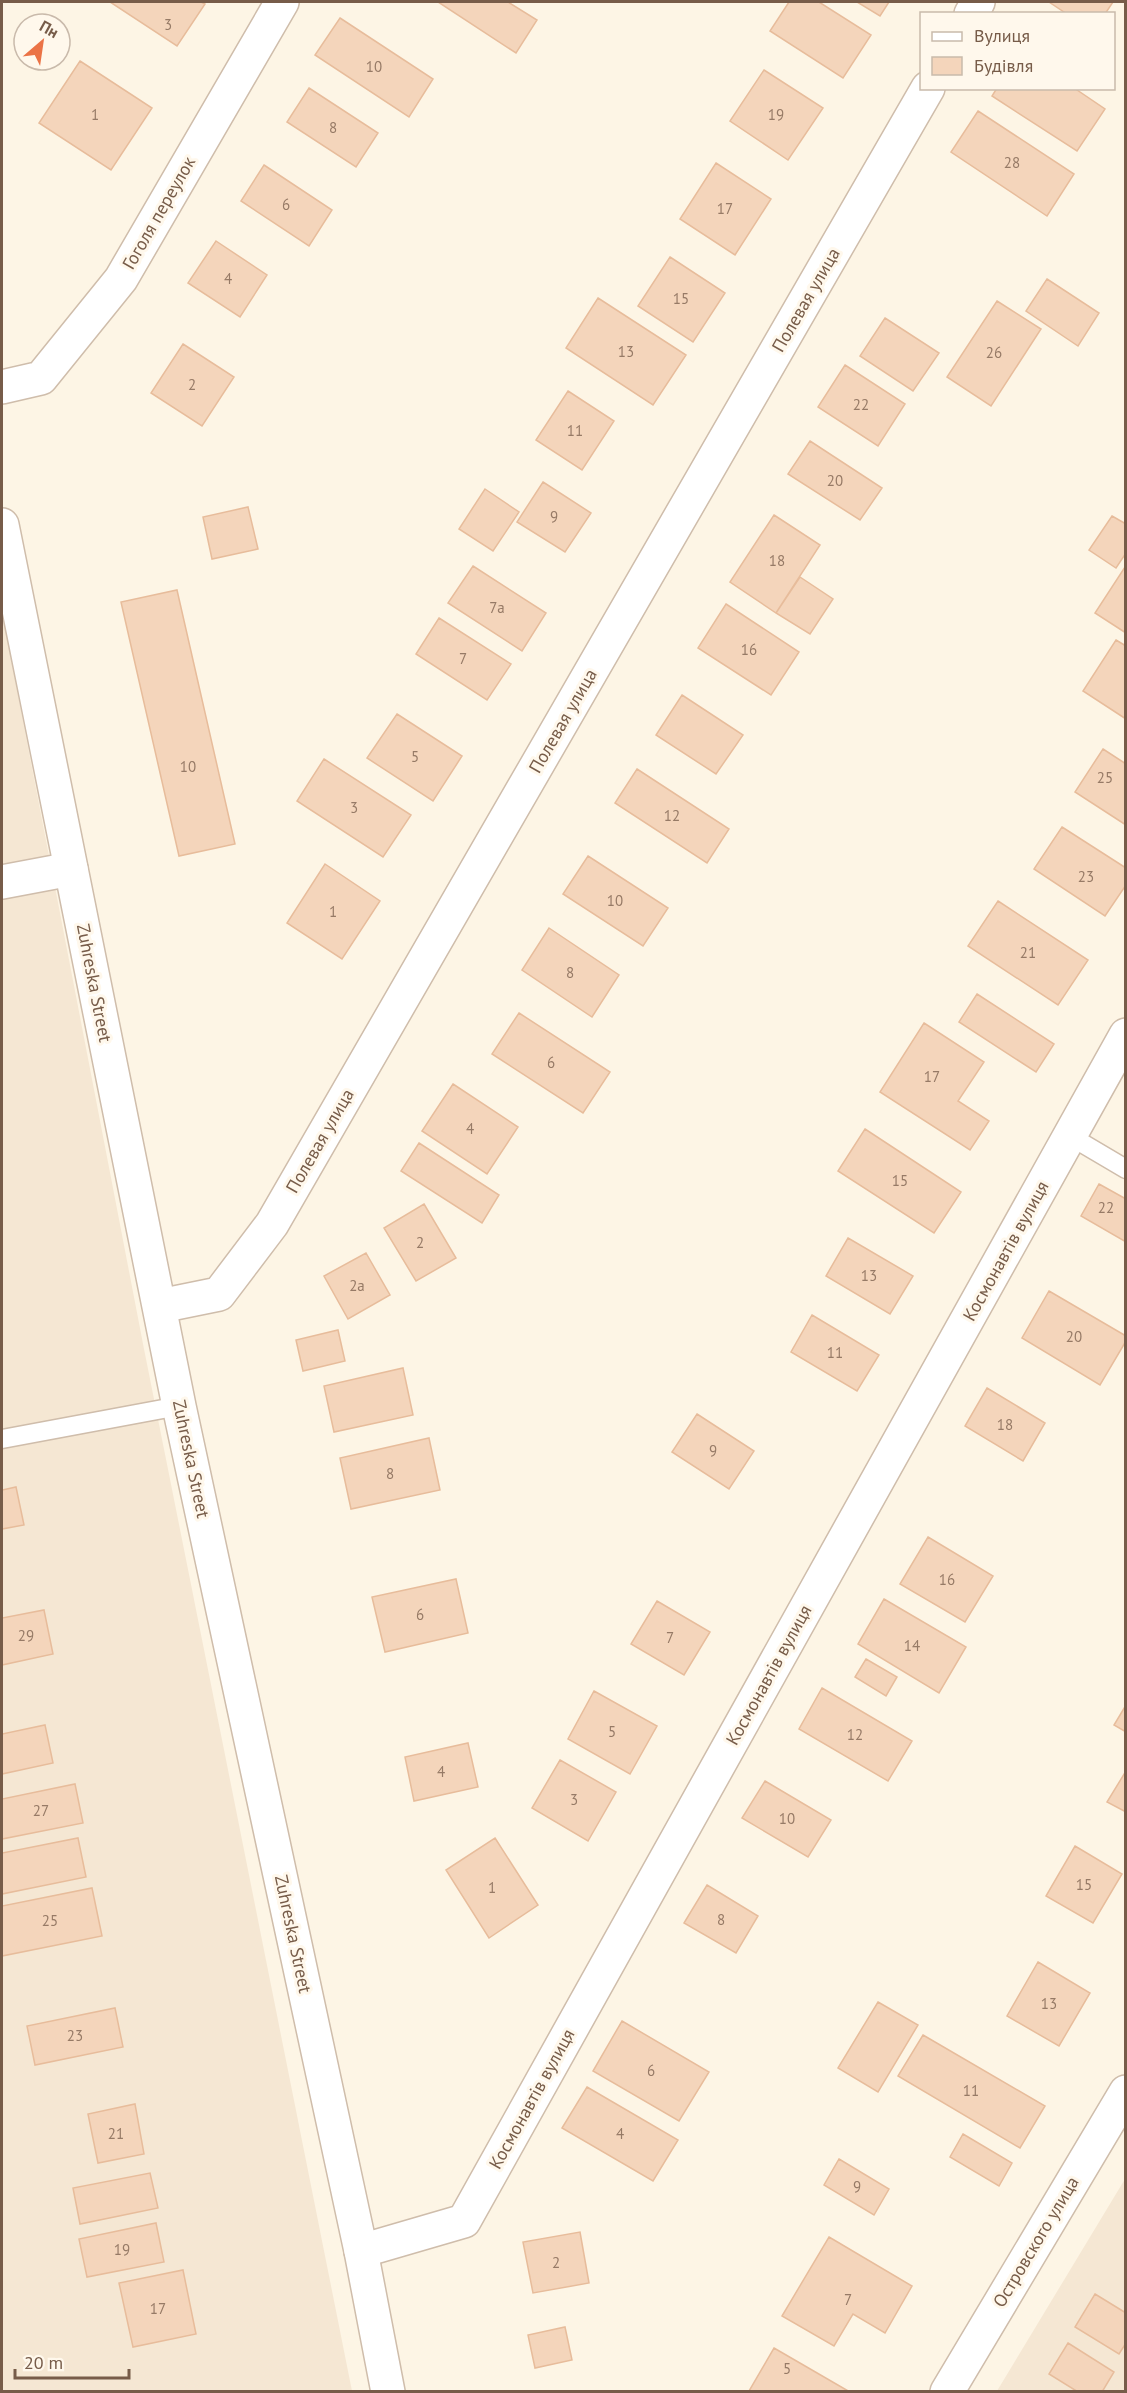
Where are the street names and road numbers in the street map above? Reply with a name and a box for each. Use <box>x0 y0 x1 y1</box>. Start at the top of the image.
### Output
street label: Гоголя переулок <box>117 152 200 273</box>
street label: Полевая улица <box>766 243 845 356</box>
street label: Полевая улица <box>523 664 602 777</box>
street label: Zuhreska Street <box>72 922 117 1044</box>
street label: Полевая улица <box>280 1084 359 1197</box>
street label: Космонавтів вулиця <box>958 1177 1054 1325</box>
street label: Zuhreska Street <box>168 1398 215 1520</box>
street label: Космонавтів вулиця <box>721 1601 817 1749</box>
street label: Zuhreska Street <box>270 1873 317 1995</box>
street label: Космонавтів вулиця <box>484 2025 580 2173</box>
street label: Островского улица <box>987 2172 1084 2311</box>

